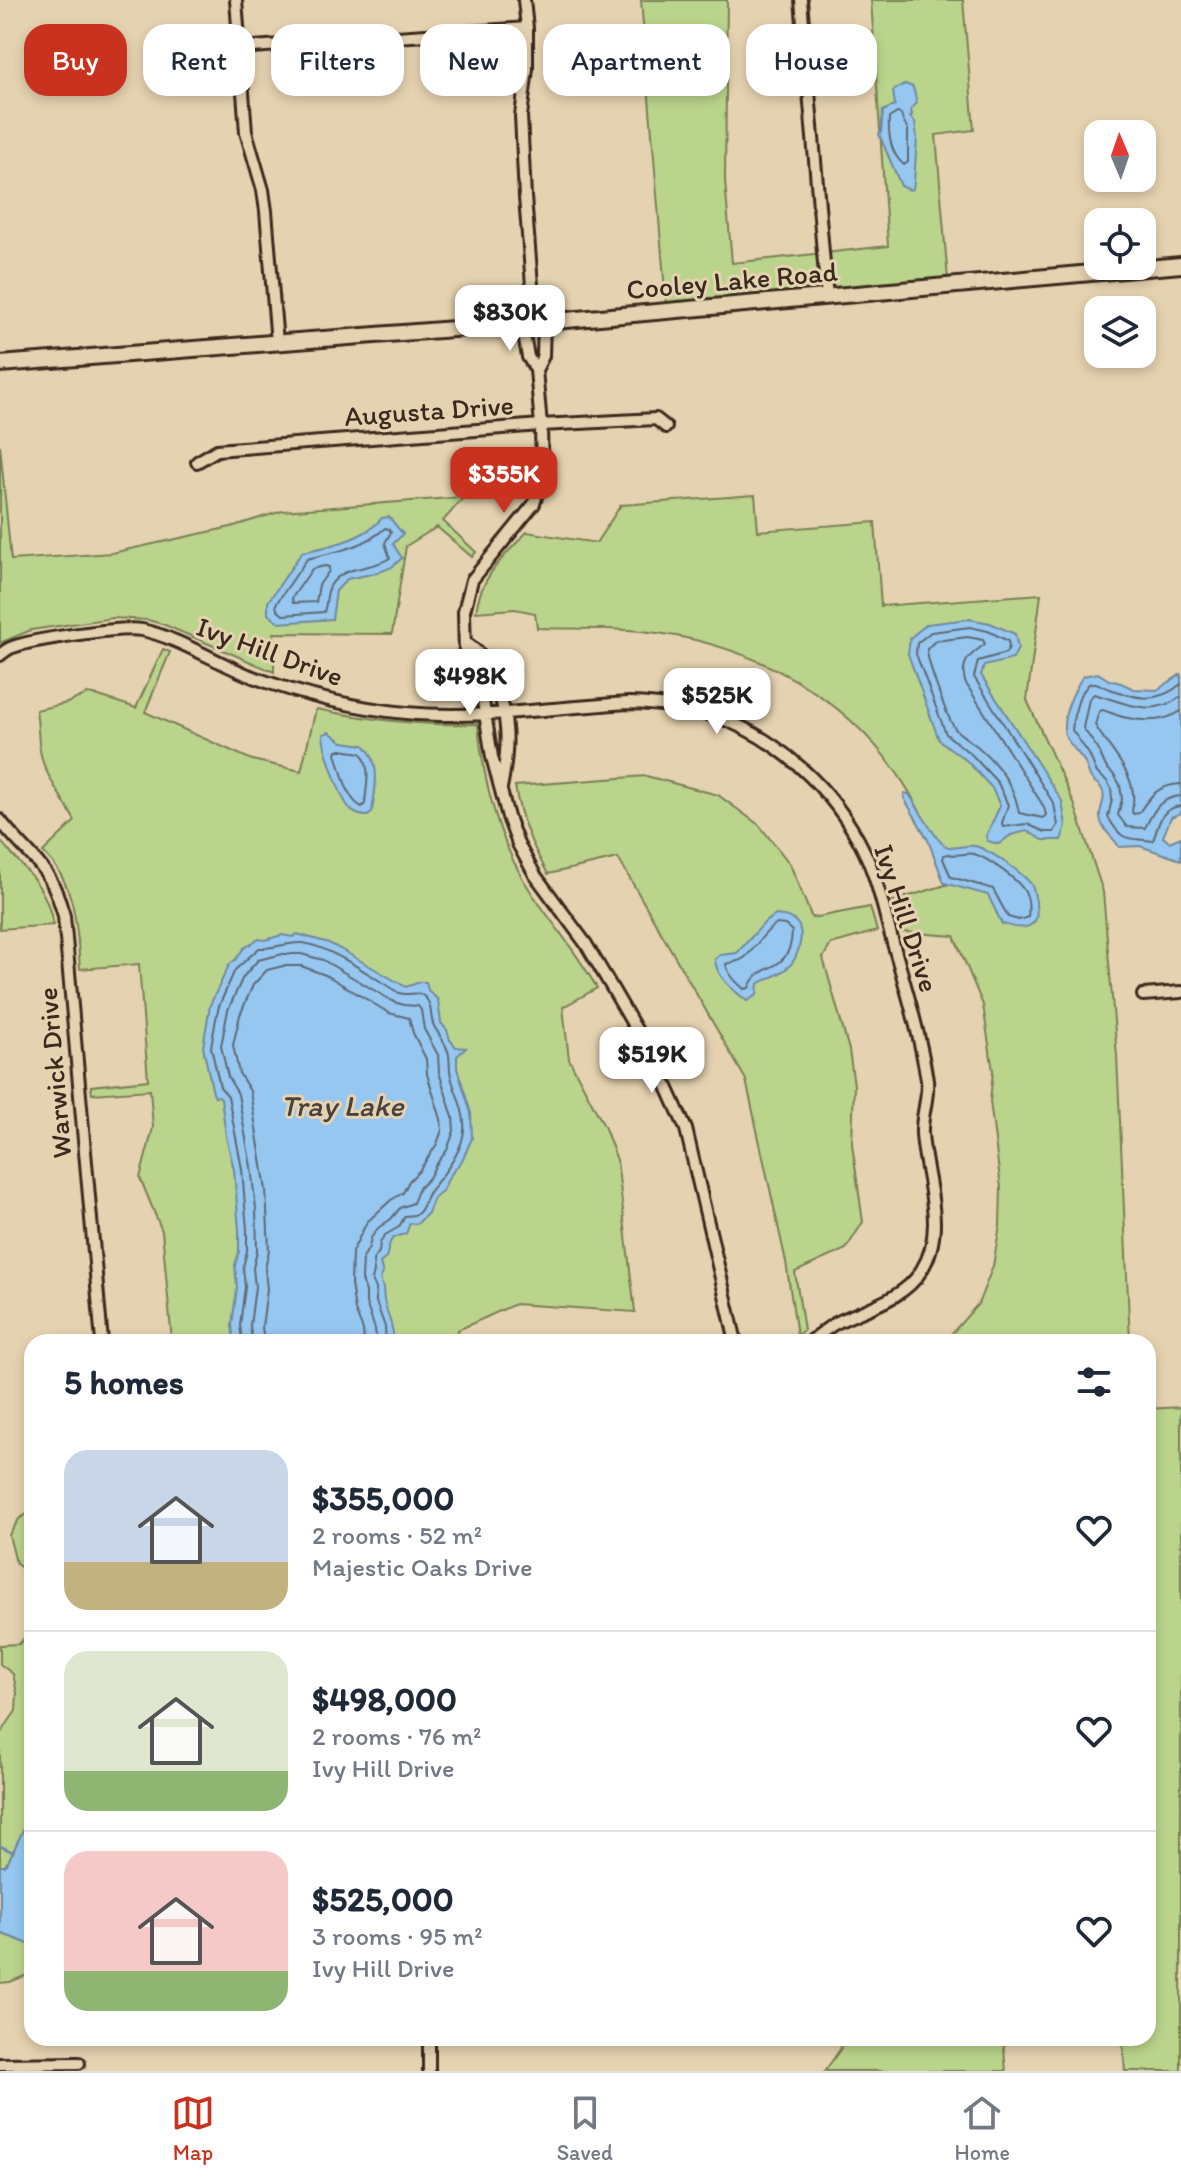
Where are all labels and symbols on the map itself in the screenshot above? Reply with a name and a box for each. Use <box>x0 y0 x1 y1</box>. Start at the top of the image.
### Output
north arrow <box>1084 120 1156 192</box>
street label: Cooley Lake Road <box>625 254 840 306</box>
pin: $830K <box>454 285 566 353</box>
street label: Augusta Drive <box>343 387 515 433</box>
pin: $355K <box>448 447 560 515</box>
street label: Ivy Hill Drive <box>192 609 348 693</box>
pin: $498K <box>414 649 526 717</box>
pin: $525K <box>661 668 773 736</box>
street label: Ivy Hill Drive <box>867 840 947 996</box>
street label: Warwick Drive <box>30 986 78 1160</box>
pin: $519K <box>596 1027 708 1095</box>
water label: Tray Lake <box>281 1087 405 1124</box>

